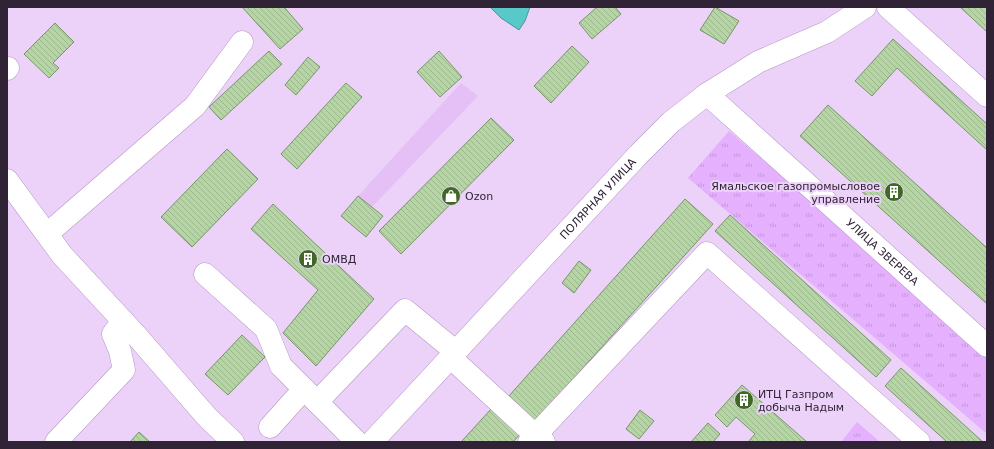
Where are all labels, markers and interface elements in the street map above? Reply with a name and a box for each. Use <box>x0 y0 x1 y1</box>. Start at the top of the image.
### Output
street label: ПОЛЯРНАЯ УЛИЦА <box>557 155 639 242</box>
place label: Ямальское газопромысловое управление <box>711 180 880 206</box>
building icon: Ямальское газопромысловое управление <box>883 181 905 203</box>
shop icon: Ozon <box>440 185 462 207</box>
place label: Ozon <box>465 190 493 203</box>
street label: УЛИЦА ЗВЕРЕВА <box>843 216 922 288</box>
building icon: ОМВД <box>297 248 319 270</box>
place label: ОМВД <box>322 253 357 266</box>
place label: ИТЦ Газпром добыча Надым <box>758 388 844 414</box>
building icon: ИТЦ Газпром добыча Надым <box>733 389 755 411</box>

